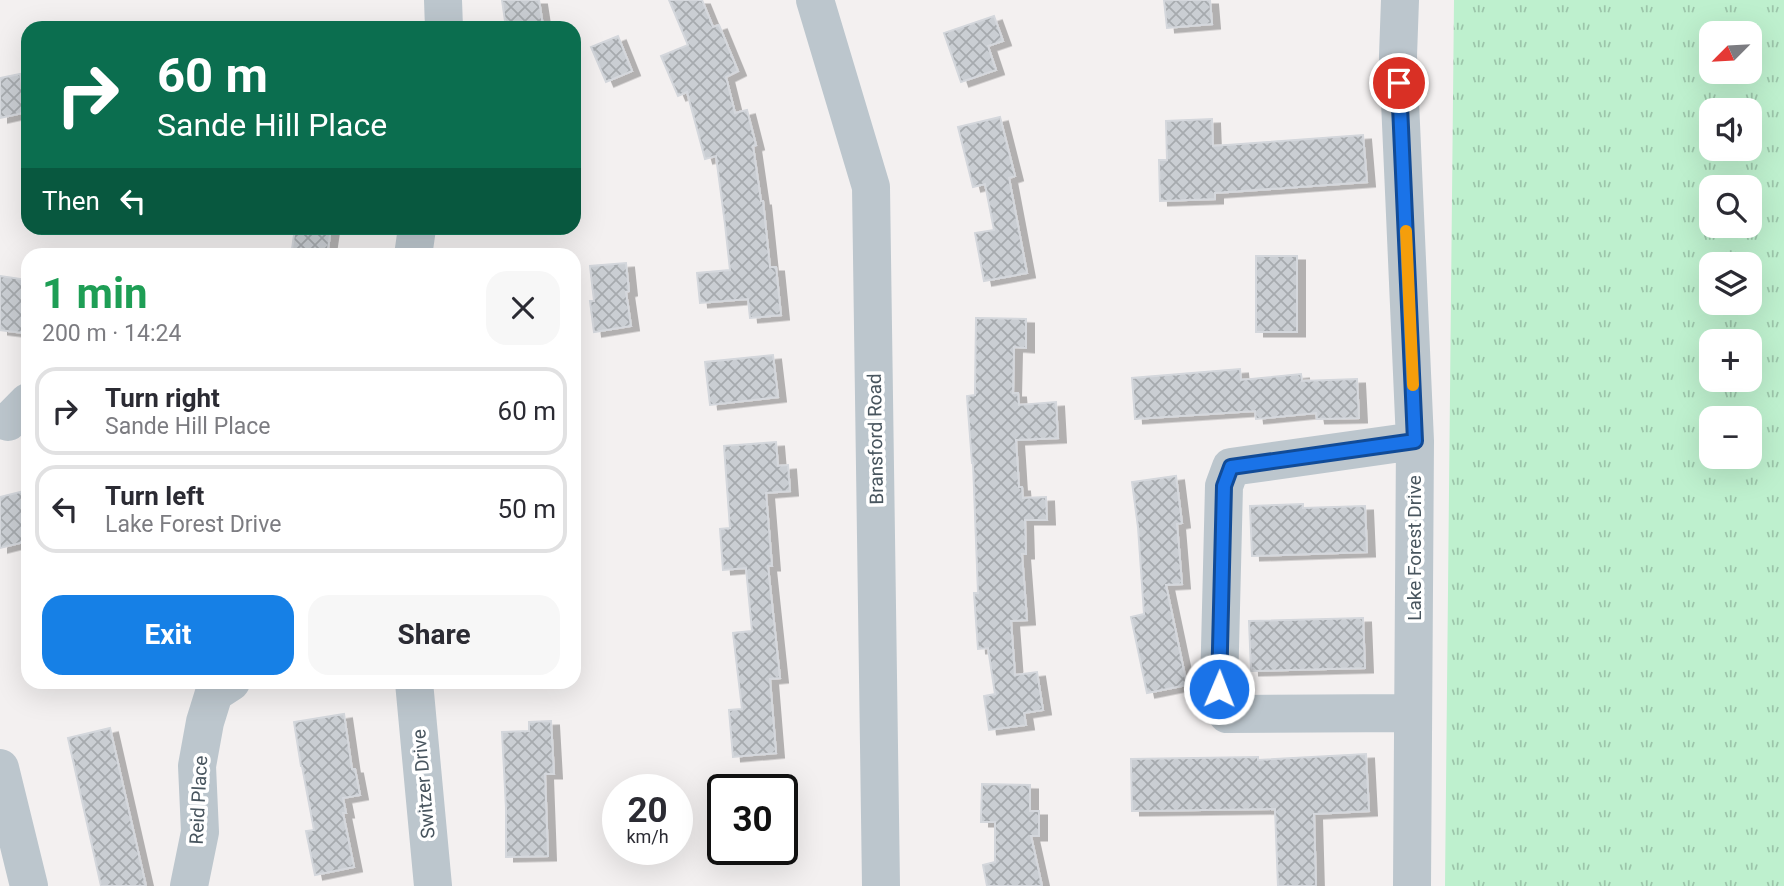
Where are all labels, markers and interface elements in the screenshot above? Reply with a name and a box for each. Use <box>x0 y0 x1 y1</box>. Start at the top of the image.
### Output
north arrow <box>1699 21 1762 84</box>
map controls <box>1699 21 1762 469</box>
text: 60 m <box>157 47 268 104</box>
icon: right <box>42 49 133 140</box>
pin <box>1369 53 1429 113</box>
icon: arrive <box>1380 64 1418 102</box>
button: sound <box>1699 98 1762 161</box>
text: Sande Hill Place <box>157 106 387 144</box>
button: search <box>1699 175 1762 238</box>
icon: left <box>114 182 152 220</box>
text: Then <box>42 186 100 216</box>
button: layers <box>1699 252 1762 315</box>
text: 1 min <box>42 269 148 318</box>
button: close <box>486 271 560 345</box>
text: 200 m · 14:24 <box>42 320 181 347</box>
button: + <box>1699 329 1762 392</box>
street label: Bransford Road <box>863 373 888 505</box>
text: Turn right <box>105 383 220 413</box>
icon: right <box>46 392 84 430</box>
text: 60 m <box>498 396 556 426</box>
button: − <box>1699 406 1762 469</box>
text: Sande Hill Place <box>105 413 270 440</box>
street label: Lake Forest Drive <box>1403 475 1426 621</box>
text: Turn left <box>105 481 204 511</box>
icon: left <box>46 490 84 528</box>
text: 50 m <box>498 494 556 524</box>
text: Lake Forest Drive <box>105 511 281 538</box>
button: Exit <box>42 595 294 675</box>
button: Share <box>308 595 560 675</box>
position arrow <box>1182 652 1256 726</box>
street label: Switzer Drive <box>407 728 440 840</box>
street label: Reid Place <box>185 755 212 845</box>
speed limit sign: 30 <box>707 774 798 865</box>
text: 20 <box>627 790 668 831</box>
text: km/h <box>626 826 669 847</box>

